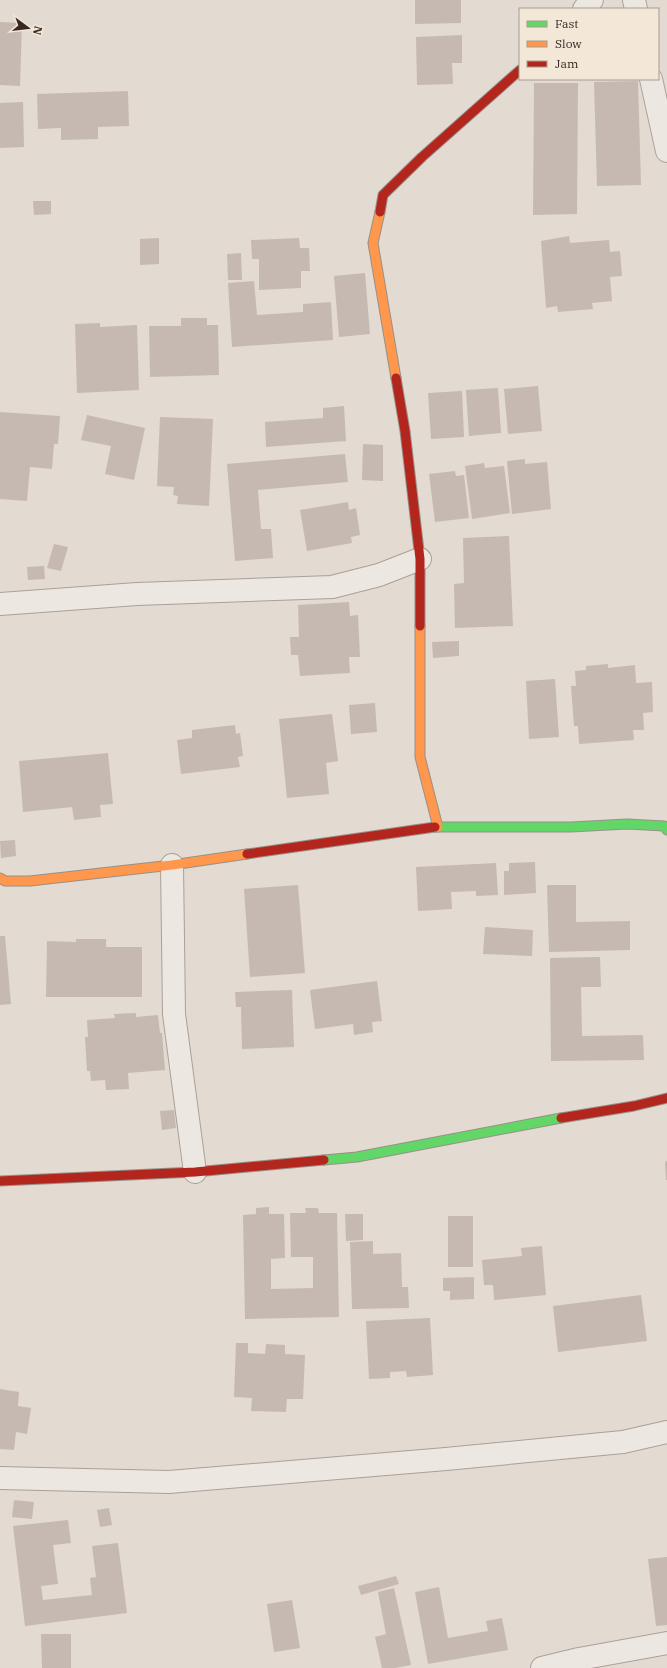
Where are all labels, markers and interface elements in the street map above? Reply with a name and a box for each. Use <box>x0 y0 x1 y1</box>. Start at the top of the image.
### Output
north arrow <box>8 8 48 48</box>
legend <box>519 8 659 80</box>
text: Fast <box>555 16 579 31</box>
text: N <box>30 25 46 37</box>
text: Slow <box>555 36 582 51</box>
text: Jam <box>555 56 579 71</box>

